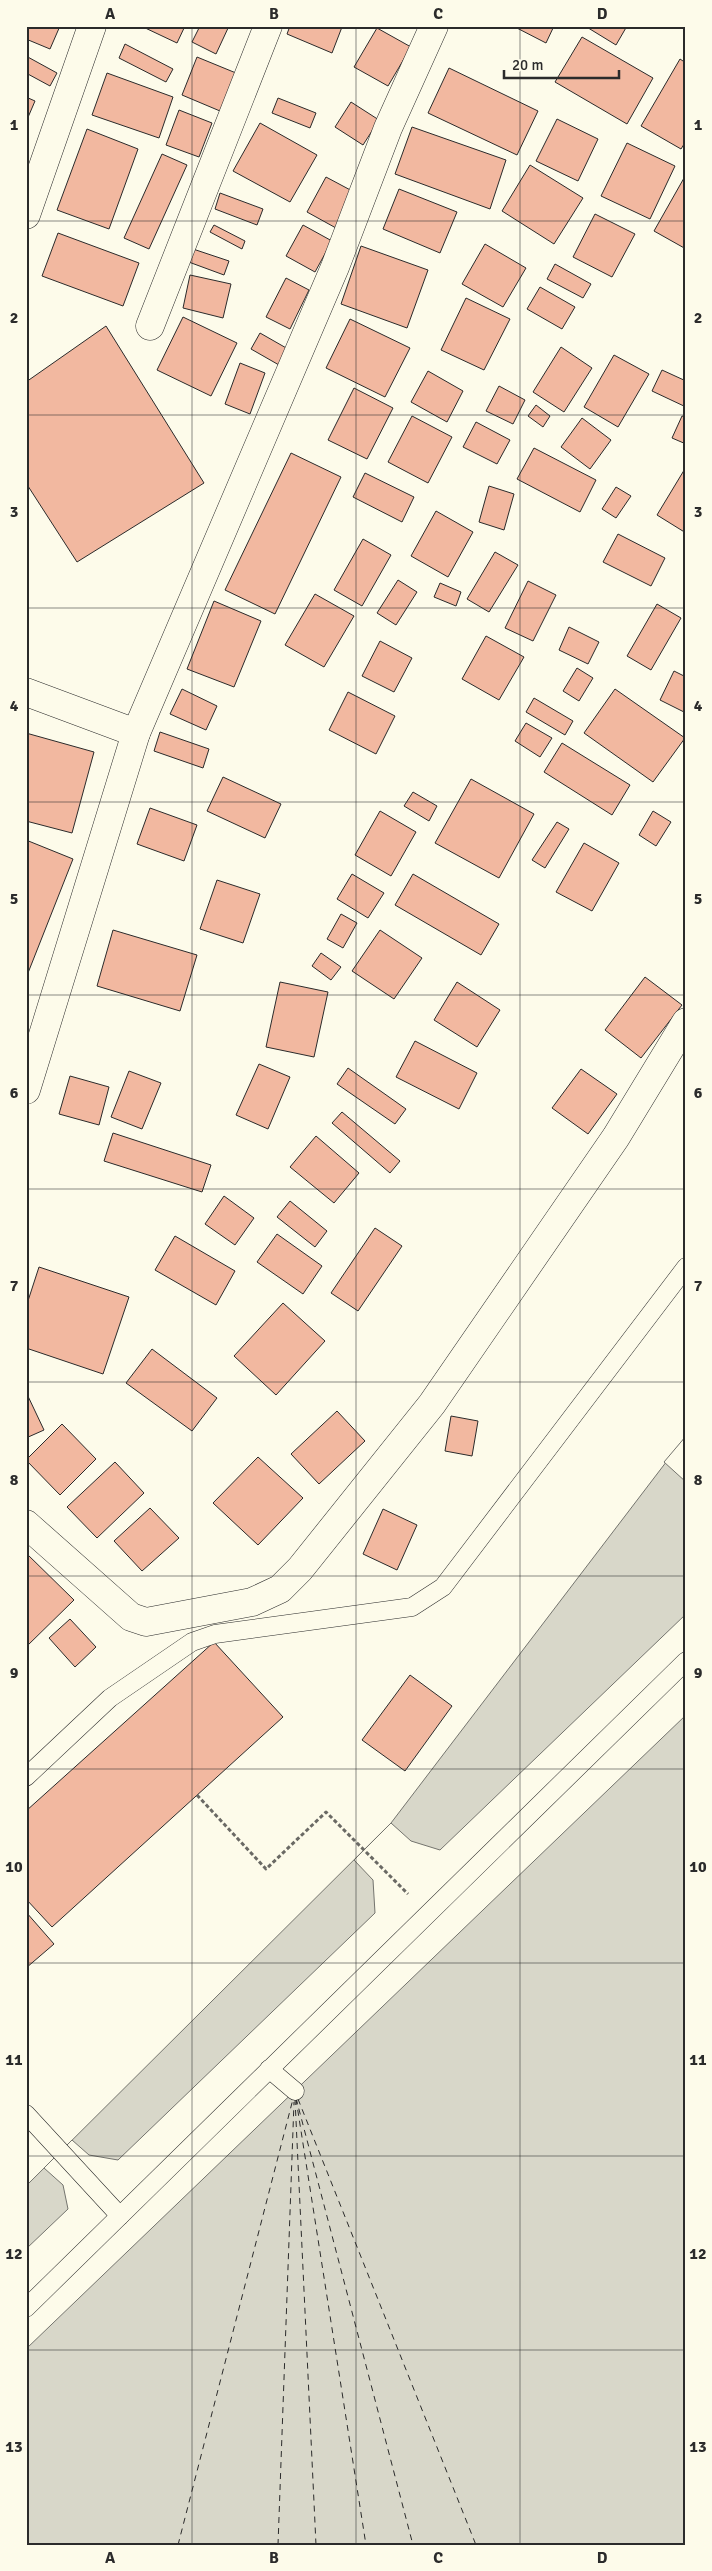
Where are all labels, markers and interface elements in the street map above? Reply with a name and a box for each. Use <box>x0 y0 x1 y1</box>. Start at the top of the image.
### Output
text: A <box>105 4 116 24</box>
text: B <box>269 4 279 24</box>
text: C <box>433 4 443 24</box>
text: D <box>597 4 608 24</box>
scale bar <box>504 48 620 80</box>
text: 20 m <box>512 56 543 74</box>
text: 1 <box>10 115 19 135</box>
text: 1 <box>694 115 703 135</box>
text: 2 <box>10 308 18 328</box>
text: 2 <box>694 308 702 328</box>
text: 3 <box>10 502 18 522</box>
text: 3 <box>694 502 702 522</box>
text: 4 <box>10 696 19 716</box>
text: 4 <box>694 696 703 716</box>
text: 5 <box>10 889 18 909</box>
text: 5 <box>694 889 702 909</box>
text: 6 <box>10 1083 19 1103</box>
text: 6 <box>694 1083 703 1103</box>
text: 7 <box>10 1276 19 1296</box>
text: 7 <box>694 1276 703 1296</box>
text: 8 <box>10 1470 19 1490</box>
text: 8 <box>694 1470 703 1490</box>
text: 9 <box>10 1663 19 1683</box>
text: 9 <box>694 1663 703 1683</box>
text: 10 <box>5 1857 23 1877</box>
text: 10 <box>689 1857 707 1877</box>
text: 11 <box>5 2050 23 2070</box>
text: 11 <box>689 2050 707 2070</box>
text: 12 <box>5 2244 23 2264</box>
text: 12 <box>689 2244 707 2264</box>
text: 13 <box>5 2437 23 2457</box>
text: 13 <box>689 2437 707 2457</box>
text: A <box>105 2548 116 2568</box>
text: B <box>269 2548 279 2568</box>
text: C <box>433 2548 443 2568</box>
text: D <box>597 2548 608 2568</box>

